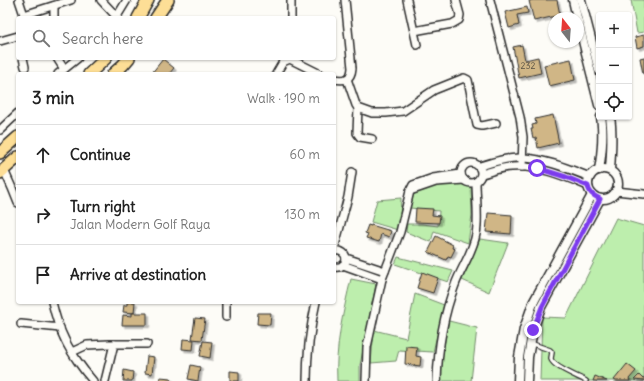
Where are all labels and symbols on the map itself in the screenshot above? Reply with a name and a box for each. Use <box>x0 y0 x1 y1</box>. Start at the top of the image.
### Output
north arrow <box>548 12 584 48</box>
house number: 232 <box>521 60 536 71</box>
route start <box>528 159 546 177</box>
route end <box>524 321 542 339</box>

